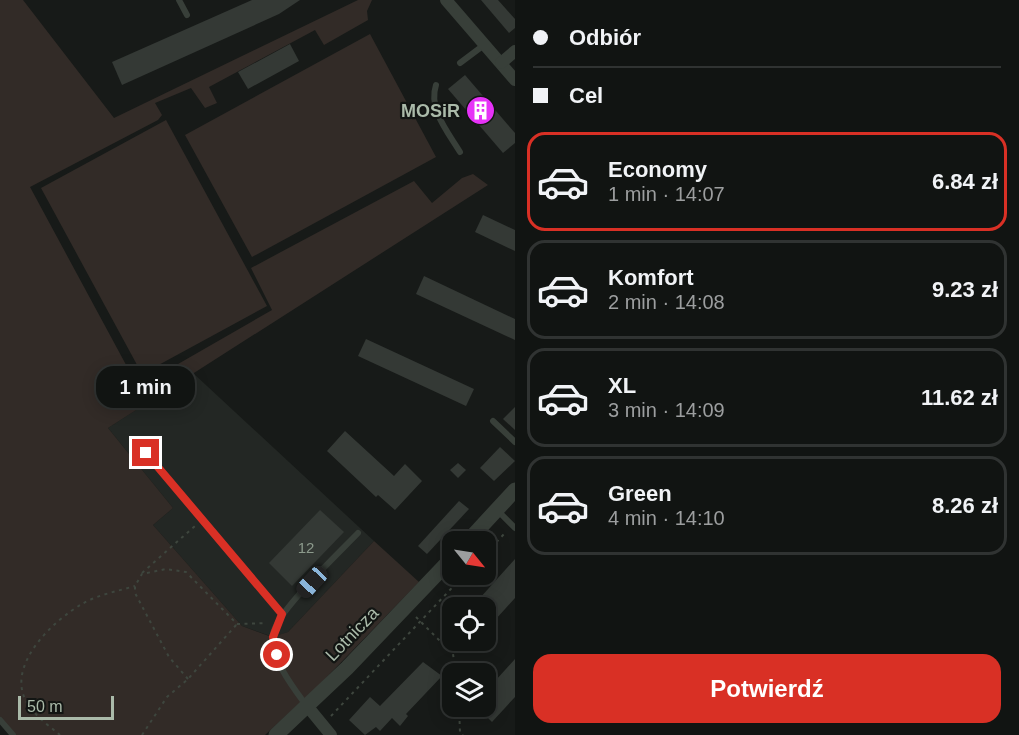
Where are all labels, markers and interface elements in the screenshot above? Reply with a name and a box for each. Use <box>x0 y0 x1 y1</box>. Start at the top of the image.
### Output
text: Odbiór <box>569 25 641 50</box>
text: Cel <box>569 83 603 108</box>
building icon: MOSiR <box>465 95 497 127</box>
place label: MOSiR <box>401 101 460 121</box>
icon: car <box>536 155 590 209</box>
text: Economy <box>608 157 707 182</box>
text: 6.84 zł <box>932 169 998 194</box>
text: 1 min · 14:07 <box>608 183 725 205</box>
icon: car <box>536 263 590 317</box>
text: Komfort <box>608 265 694 290</box>
text: 9.23 zł <box>932 277 998 302</box>
text: 2 min · 14:08 <box>608 291 725 313</box>
callout: 1 min <box>96 366 195 408</box>
icon: car <box>536 371 590 425</box>
text: XL <box>608 373 636 398</box>
text: 1 min <box>119 376 172 398</box>
text: 11.62 zł <box>921 385 998 410</box>
text: 3 min · 14:09 <box>608 399 725 421</box>
route end <box>132 439 159 466</box>
icon: car <box>536 479 590 533</box>
text: Green <box>608 481 672 506</box>
text: 8.26 zł <box>932 493 998 518</box>
text: 4 min · 14:10 <box>608 507 725 529</box>
north arrow <box>442 531 496 585</box>
map controls <box>442 531 496 717</box>
house number: 12 <box>298 539 314 556</box>
car <box>293 563 331 601</box>
button: locate <box>442 597 496 651</box>
street label: Lotnicza <box>322 602 383 665</box>
route start <box>263 641 290 668</box>
button: Potwierdź <box>533 654 1001 723</box>
button: layers <box>442 663 496 717</box>
scale bar <box>18 693 114 720</box>
text: 50 m <box>27 698 63 715</box>

